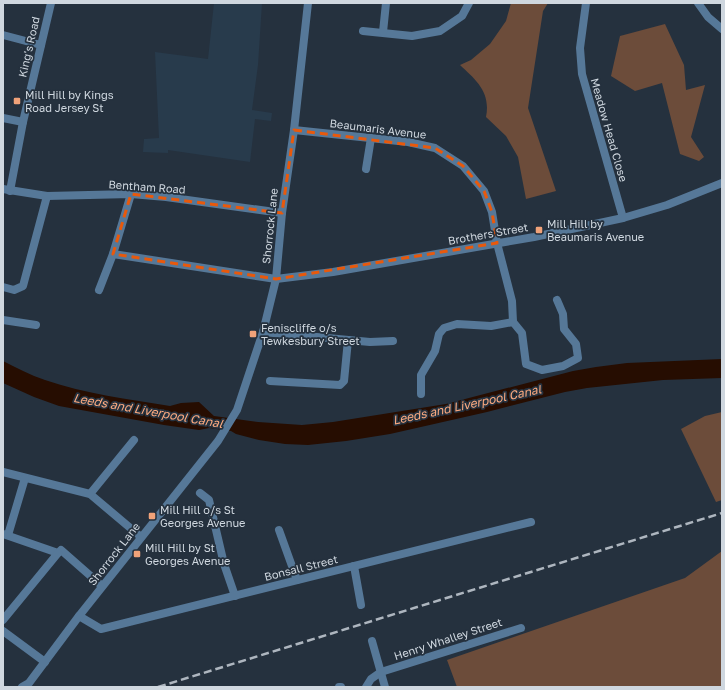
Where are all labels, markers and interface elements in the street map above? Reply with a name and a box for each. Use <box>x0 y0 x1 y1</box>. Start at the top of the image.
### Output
street label: King's Road <box>15 15 42 79</box>
street label: Meadow Head Close <box>588 77 630 183</box>
place label: Mill Hill by Kings Road Jersey St <box>25 88 114 114</box>
marker: Mill Hill by Kings Road Jersey St <box>12 96 22 106</box>
street label: Beaumaris Avenue <box>329 116 427 141</box>
street label: Bentham Road <box>108 177 186 196</box>
street label: Shorrock Lane <box>259 187 280 265</box>
place label: Mill Hill by Beaumaris Avenue <box>547 217 644 243</box>
street label: Brothers Street <box>447 220 529 247</box>
marker: Mill Hill by Beaumaris Avenue <box>534 225 544 235</box>
place label: Feniscliffe o/s Tewkesbury Street <box>261 321 360 347</box>
marker: Feniscliffe o/s Tewkesbury Street <box>248 329 258 339</box>
water label: Leeds and Liverpool Canal <box>391 381 544 428</box>
water label: Leeds and Liverpool Canal <box>72 390 225 431</box>
place label: Mill Hill o/s St Georges Avenue <box>160 503 245 529</box>
marker: Mill Hill o/s St Georges Avenue <box>147 511 157 521</box>
street label: Shorrock Lane <box>85 520 142 588</box>
place label: Mill Hill by St Georges Avenue <box>145 541 230 567</box>
marker: Mill Hill by St Georges Avenue <box>132 549 142 559</box>
street label: Bonsall Street <box>263 552 339 583</box>
street label: Henry Whalley Street <box>392 615 504 662</box>

